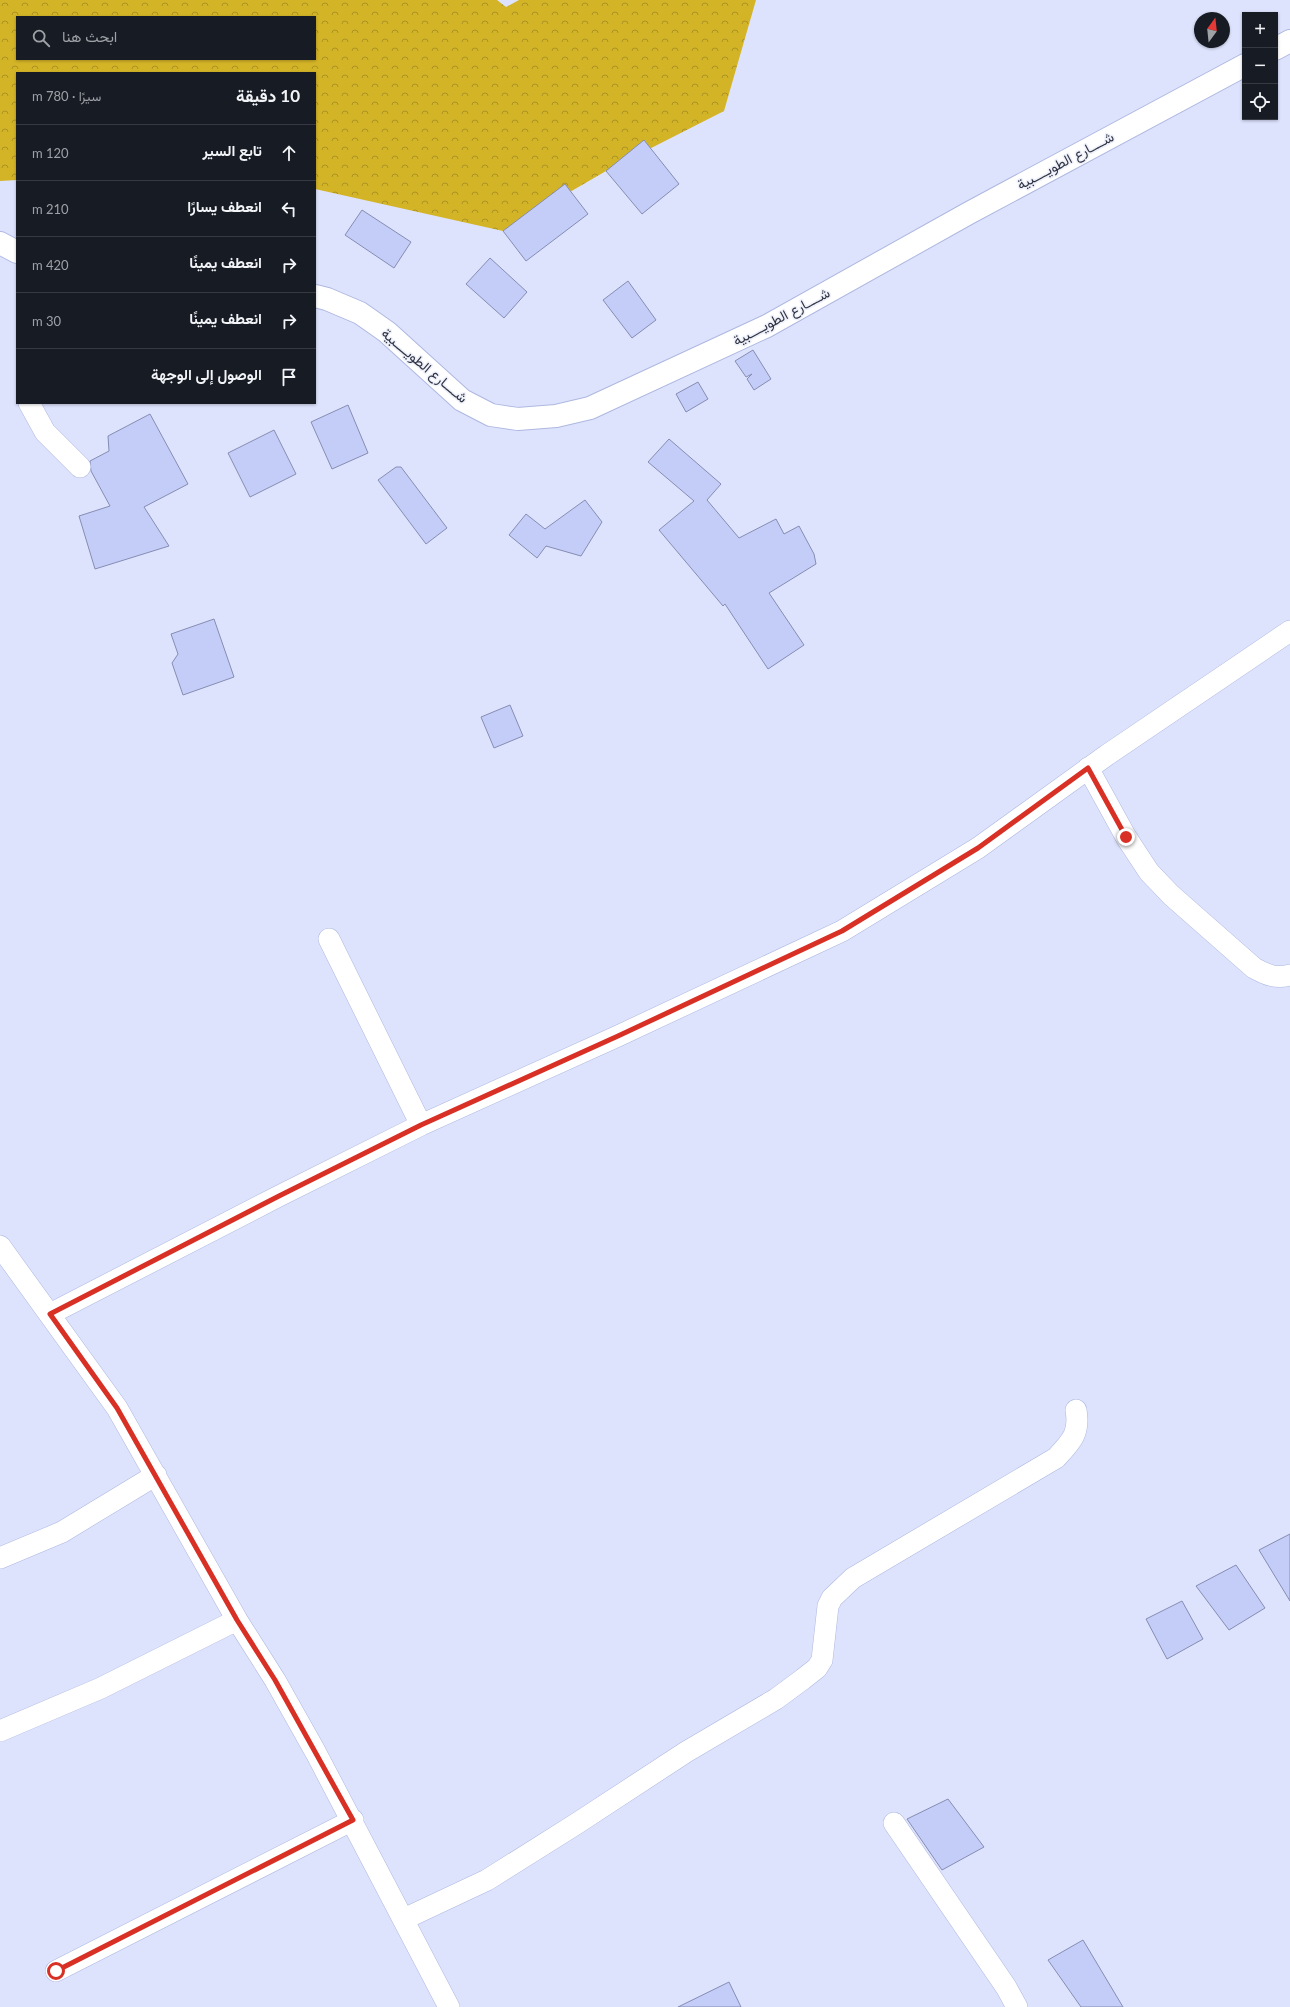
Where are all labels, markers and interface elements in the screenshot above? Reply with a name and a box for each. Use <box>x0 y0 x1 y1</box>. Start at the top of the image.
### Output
north arrow <box>1194 12 1230 48</box>
map controls <box>1242 12 1278 120</box>
button: + <box>1242 12 1278 48</box>
search box <box>16 16 316 60</box>
icon: search <box>30 27 52 49</box>
text: ابحث هنا <box>62 27 117 45</box>
button: − <box>1242 48 1278 84</box>
button: locate <box>1242 84 1278 120</box>
text: 10 دقيقة <box>236 85 300 106</box>
text: سيرًا · 780 m <box>32 88 101 104</box>
street label: شــــارع الطويــــبية <box>1014 127 1118 195</box>
text: تابع السير <box>202 141 262 159</box>
icon: ahead <box>278 142 300 164</box>
text: 120 m <box>32 145 69 161</box>
text: انعطف يسارًا <box>187 197 262 215</box>
icon: left <box>278 198 300 220</box>
text: 210 m <box>32 201 69 217</box>
text: انعطف يمينًا <box>189 253 262 271</box>
icon: right <box>278 254 300 276</box>
text: 420 m <box>32 257 69 273</box>
street label: شــــارع الطويــــبية <box>730 283 834 351</box>
text: انعطف يمينًا <box>189 309 262 327</box>
icon: right <box>278 310 300 332</box>
text: 30 m <box>32 313 61 329</box>
street label: شــــارع الطويــــبية <box>377 324 472 408</box>
text: الوصول إلى الوجهة <box>151 365 262 383</box>
icon: arrive <box>278 366 300 388</box>
route end <box>1117 828 1135 846</box>
route start <box>47 1962 65 1980</box>

